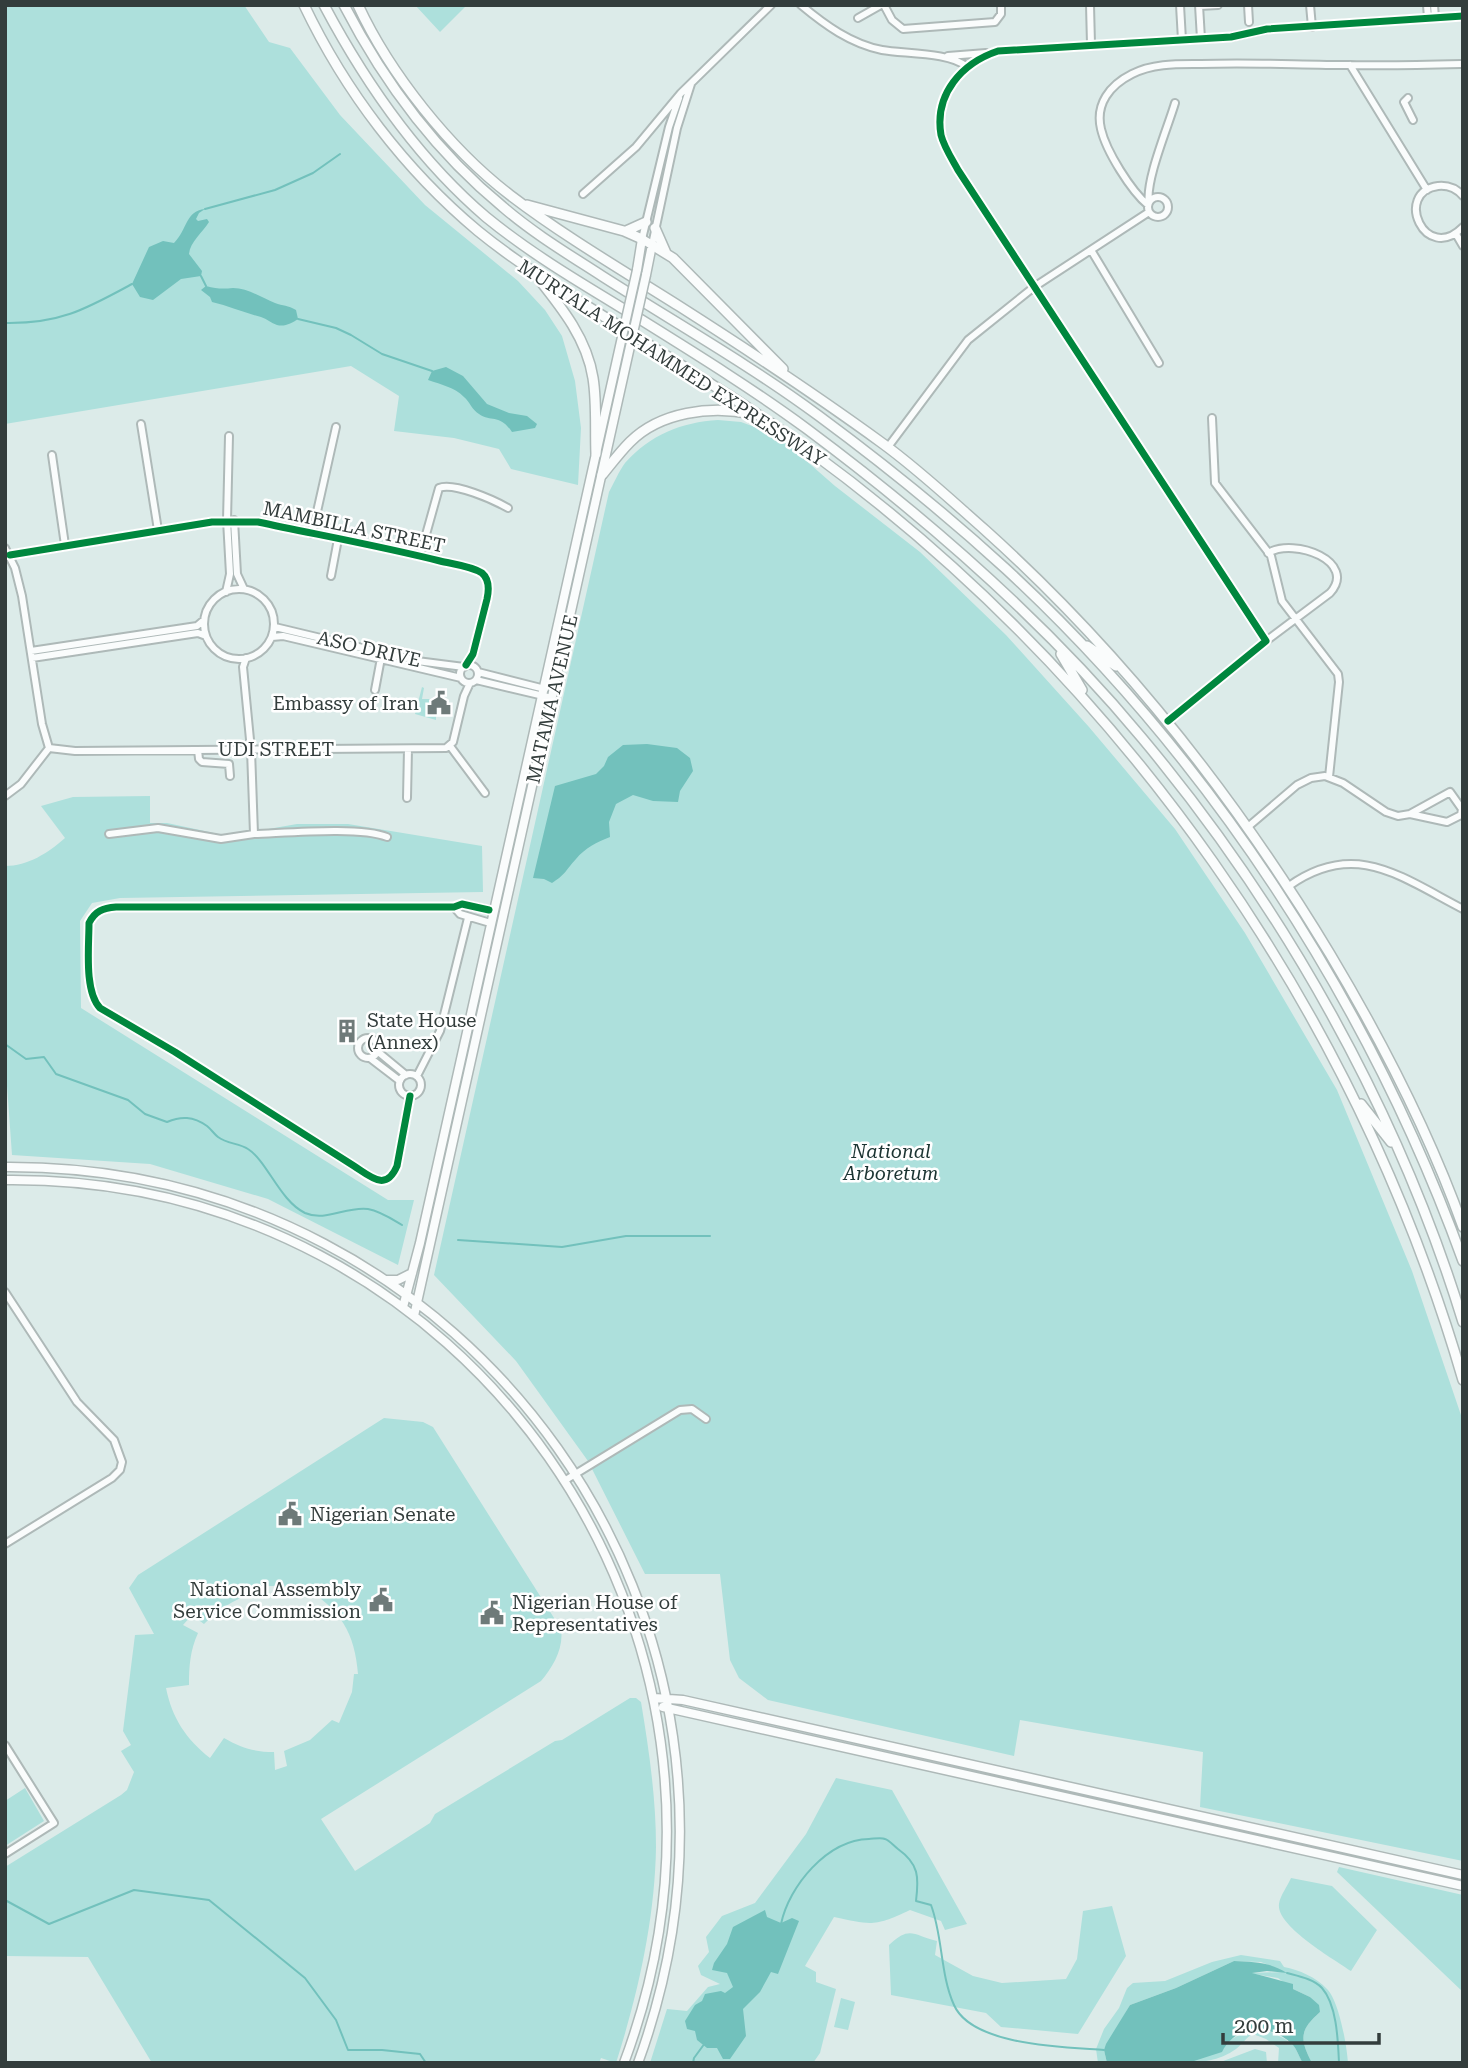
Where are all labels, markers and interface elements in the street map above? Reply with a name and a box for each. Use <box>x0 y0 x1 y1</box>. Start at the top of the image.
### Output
street label: MURTALA MOHAMMED EXPRESSWAY <box>514 255 830 471</box>
street label: MAMBILLA STREET <box>261 496 447 558</box>
street label: MATAMA AVENUE <box>521 612 583 786</box>
street label: ASO DRIVE <box>315 626 423 672</box>
public building icon: Embassy of Iran <box>425 689 453 717</box>
place label: Embassy of Iran <box>273 692 419 715</box>
street label: UDI STREET <box>218 738 334 761</box>
place label: State House (Annex) <box>367 1009 477 1054</box>
building icon: State House (Annex) <box>333 1017 361 1045</box>
park label: National Arboretum <box>843 1140 939 1185</box>
public building icon: Nigerian Senate <box>276 1500 304 1528</box>
place label: Nigerian Senate <box>310 1503 455 1526</box>
place label: National Assembly Service Commission <box>173 1578 362 1623</box>
public building icon: National Assembly Service Commission <box>367 1586 395 1614</box>
place label: Nigerian House of Representatives <box>512 1591 678 1636</box>
public building icon: Nigerian House of Representatives <box>478 1599 506 1627</box>
scale bar <box>1223 2002 1379 2046</box>
text: 200 m <box>1234 2014 1294 2038</box>

